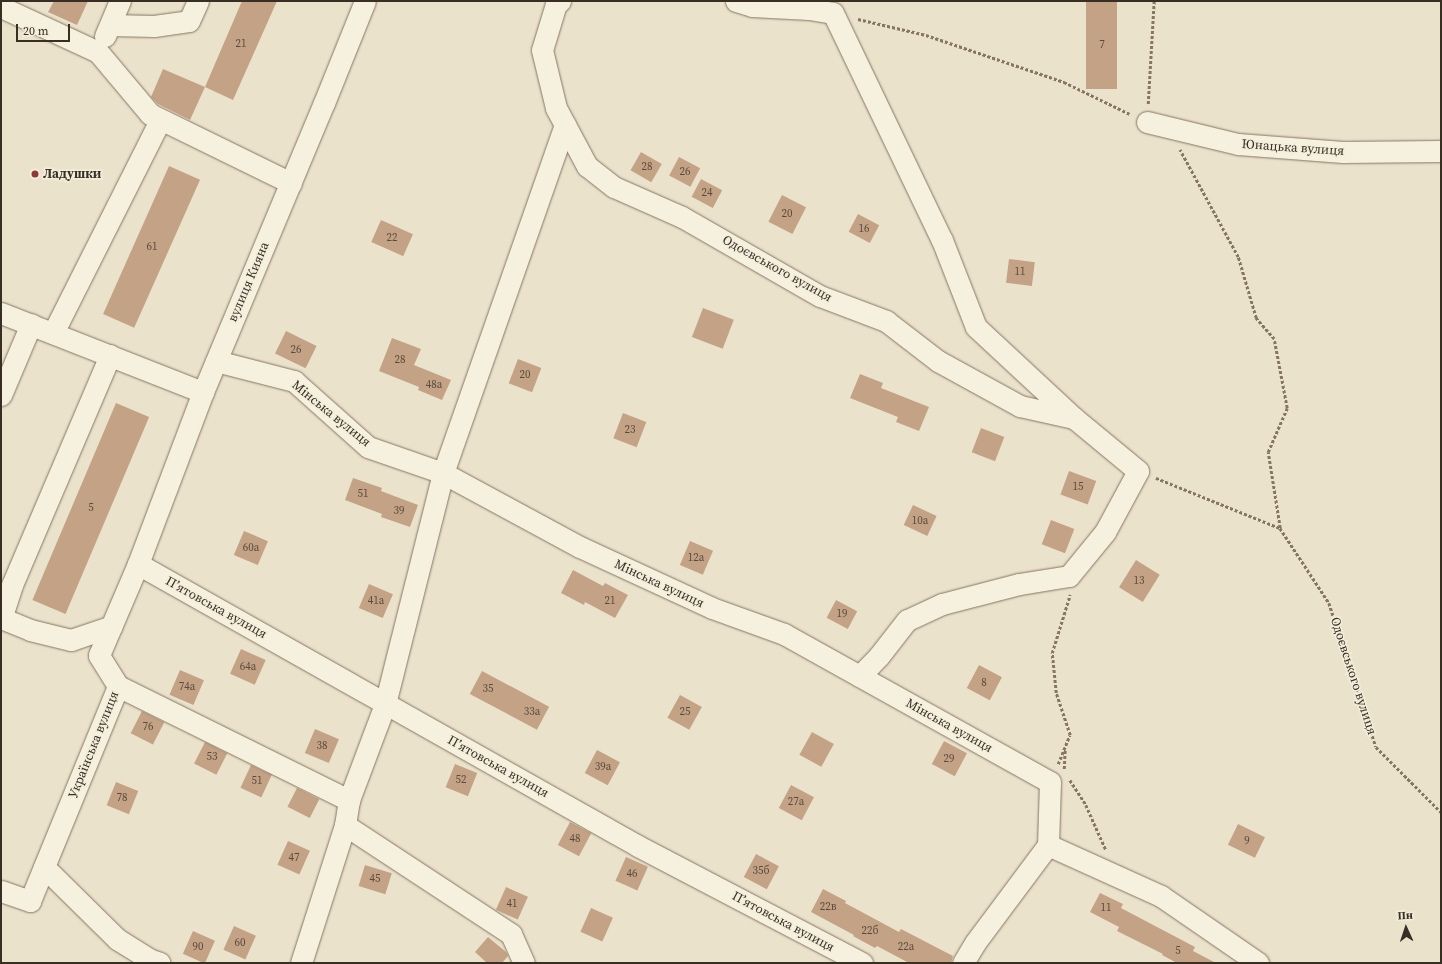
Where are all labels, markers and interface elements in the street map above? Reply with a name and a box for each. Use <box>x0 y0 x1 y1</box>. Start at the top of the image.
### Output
scale bar <box>18 16 72 42</box>
text: 20 m <box>23 23 49 39</box>
house number: 21 <box>236 37 246 51</box>
house number: 7 <box>1099 38 1105 52</box>
street label: Юнацька вулиця <box>1241 137 1345 159</box>
house number: 28 <box>642 160 652 174</box>
house number: 26 <box>680 165 690 179</box>
place label: Ладушки <box>43 166 101 182</box>
marker: Ладушки <box>30 169 40 179</box>
house number: 24 <box>702 186 712 200</box>
house number: 20 <box>782 207 792 221</box>
house number: 16 <box>859 222 869 236</box>
house number: 22 <box>387 231 397 245</box>
street label: Одоєвського вулиця <box>719 232 835 306</box>
house number: 61 <box>147 240 157 254</box>
street label: вулиця Кияна <box>225 240 273 324</box>
house number: 11 <box>1015 265 1025 279</box>
house number: 26 <box>291 343 301 357</box>
house number: 28 <box>395 353 405 367</box>
house number: 20 <box>520 368 530 382</box>
street label: Мінська вулиця <box>288 377 374 451</box>
house number: 48а <box>426 378 442 392</box>
house number: 23 <box>625 423 635 437</box>
house number: 15 <box>1073 480 1083 494</box>
house number: 51 <box>358 487 368 501</box>
house number: 5 <box>88 501 94 515</box>
house number: 39 <box>394 504 404 518</box>
house number: 10а <box>912 514 928 528</box>
house number: 60а <box>243 541 259 555</box>
house number: 12а <box>688 551 704 565</box>
street label: Мінська вулиця <box>612 556 706 612</box>
street label: П’ятовська вулиця <box>163 574 269 642</box>
house number: 13 <box>1134 574 1144 588</box>
house number: 41а <box>368 594 384 608</box>
house number: 21 <box>605 594 615 608</box>
house number: 19 <box>837 607 847 621</box>
street label: Одоєвського вулиця <box>1327 615 1379 737</box>
house number: 64а <box>240 660 256 674</box>
house number: 8 <box>981 676 987 690</box>
house number: 74а <box>179 680 195 694</box>
house number: 35 <box>483 682 493 696</box>
street label: Українська вулиця <box>65 689 123 801</box>
street label: Мінська вулиця <box>903 696 995 756</box>
house number: 33а <box>524 705 540 719</box>
house number: 25 <box>680 705 690 719</box>
house number: 76 <box>143 720 153 734</box>
street label: П’ятовська вулиця <box>445 733 551 801</box>
house number: 38 <box>317 739 327 753</box>
house number: 53 <box>207 750 217 764</box>
house number: 29 <box>944 752 954 766</box>
house number: 39а <box>595 760 611 774</box>
house number: 52 <box>456 773 466 787</box>
house number: 51 <box>252 774 262 788</box>
house number: 78 <box>117 791 127 805</box>
house number: 27а <box>788 795 804 809</box>
house number: 48 <box>570 832 580 846</box>
house number: 9 <box>1244 834 1250 848</box>
house number: 47 <box>289 851 299 865</box>
house number: 35б <box>753 864 769 878</box>
house number: 46 <box>627 867 637 881</box>
house number: 45 <box>370 872 380 886</box>
street label: П’ятовська вулиця <box>729 888 837 956</box>
house number: 41 <box>507 897 517 911</box>
house number: 22в <box>820 900 836 914</box>
house number: 11 <box>1101 901 1111 915</box>
north arrow <box>1386 908 1426 948</box>
text: Пн <box>1397 908 1413 923</box>
house number: 22б <box>862 924 878 938</box>
house number: 60 <box>235 936 245 950</box>
house number: 90 <box>193 940 203 954</box>
house number: 22а <box>898 940 914 954</box>
house number: 5 <box>1175 944 1181 958</box>

